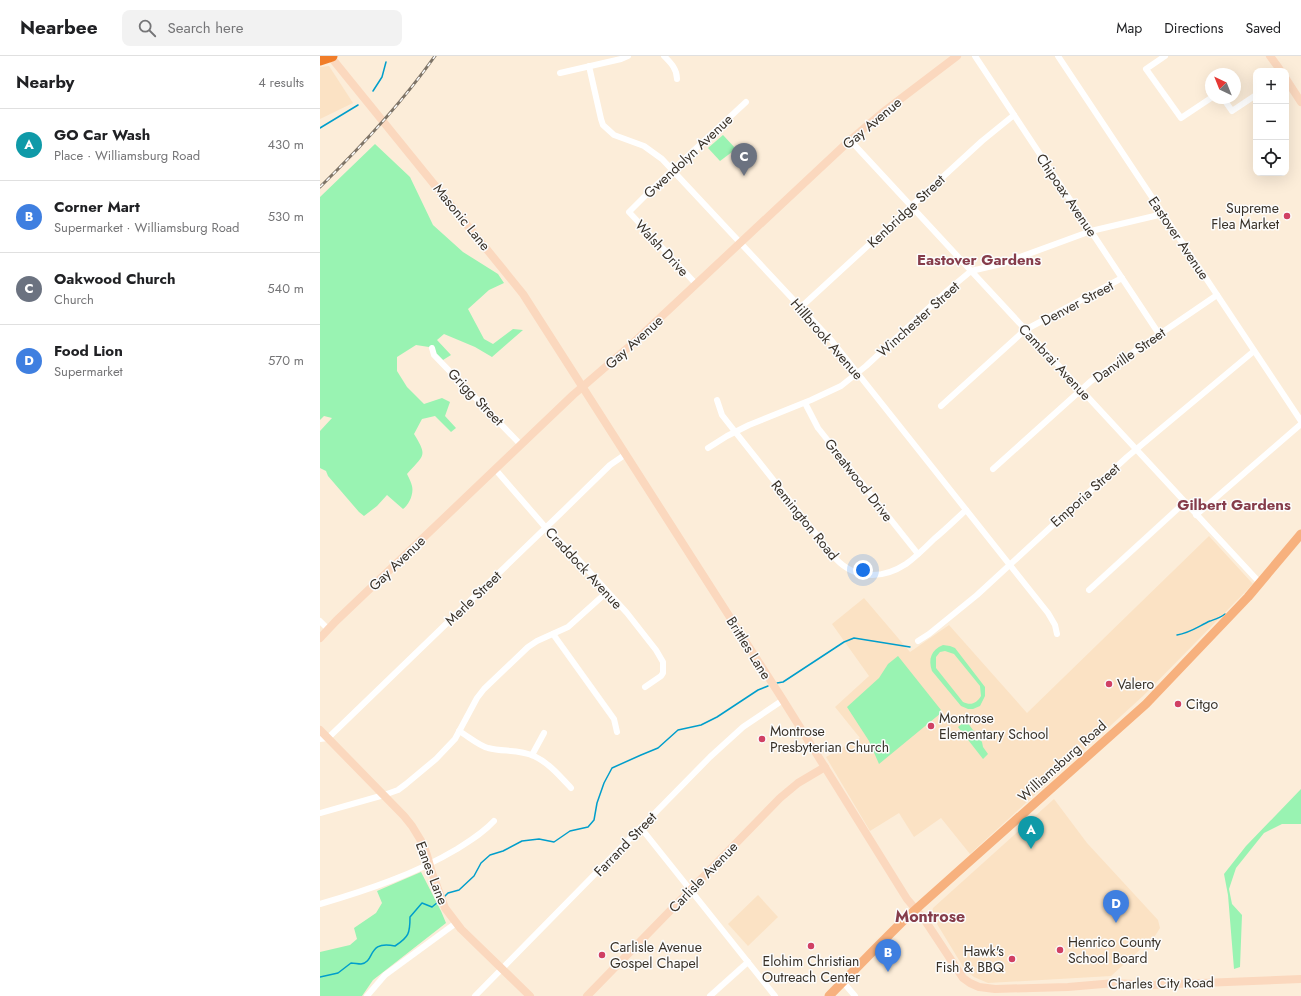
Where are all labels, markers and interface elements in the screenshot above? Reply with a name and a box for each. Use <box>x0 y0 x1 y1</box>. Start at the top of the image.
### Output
search box <box>122 10 402 46</box>
text: Nearbee <box>20 14 98 41</box>
icon: search <box>136 17 158 39</box>
text: Search here <box>168 17 243 39</box>
text: Map <box>1116 18 1142 38</box>
text: Directions <box>1164 18 1224 38</box>
text: Saved <box>1246 18 1281 38</box>
north arrow <box>1205 68 1241 104</box>
map controls <box>1253 68 1289 176</box>
button: + <box>1253 68 1289 104</box>
text: Nearby <box>16 70 74 94</box>
text: 4 results <box>258 73 304 92</box>
street label: Gay Avenue <box>838 92 906 154</box>
button: − <box>1253 104 1289 140</box>
street label: Gwendolyn Avenue <box>639 109 737 203</box>
text: GO Car Wash <box>54 124 150 146</box>
text: A <box>24 135 34 154</box>
text: 430 m <box>267 135 304 154</box>
button: locate <box>1253 140 1289 176</box>
pin: C <box>731 143 757 176</box>
text: Place · Williamsburg Road <box>54 146 200 165</box>
street label: Chipoax Avenue <box>1032 149 1102 241</box>
street label: Kenbridge Street <box>863 169 950 252</box>
street label: Masonic Lane <box>429 179 495 255</box>
street label: Eastover Avenue <box>1144 192 1214 284</box>
text: Corner Mart <box>54 196 140 218</box>
place label: Supreme Flea Market <box>1211 198 1280 234</box>
text: B <box>25 207 33 226</box>
text: 530 m <box>268 207 304 226</box>
marker: Supreme Flea Market <box>1282 211 1292 221</box>
street label: Walsh Drive <box>631 215 693 281</box>
text: Supermarket · Williamsburg Road <box>54 218 240 237</box>
district label: Eastover Gardens <box>917 249 1041 271</box>
text: Oakwood Church <box>54 268 176 290</box>
street label: Denver Street <box>1037 275 1117 331</box>
street label: Winchester Street <box>872 276 964 361</box>
text: C <box>24 279 34 298</box>
text: 540 m <box>267 279 304 298</box>
text: Church <box>54 290 94 309</box>
street label: Hillbrook Avenue <box>786 294 868 384</box>
street label: Gay Avenue <box>601 311 667 373</box>
street label: Cambrai Avenue <box>1014 319 1096 405</box>
street label: Danville Street <box>1089 322 1170 387</box>
text: Food Lion <box>54 340 123 362</box>
text: D <box>24 351 34 370</box>
text: 570 m <box>268 351 304 370</box>
text: Supermarket <box>54 362 123 381</box>
street label: Grigg Street <box>444 364 509 431</box>
street label: Greatwood Drive <box>820 434 898 526</box>
street label: Emporia Street <box>1046 458 1124 532</box>
street label: Remington Road <box>766 476 844 564</box>
district label: Gilbert Gardens <box>1177 494 1291 516</box>
street label: Craddock Avenue <box>541 523 627 613</box>
street label: Gay Avenue <box>364 531 430 595</box>
your location <box>853 560 873 580</box>
street label: Merle Street <box>440 566 506 630</box>
street label: Brittles Lane <box>722 613 776 683</box>
place label: Valero <box>1117 674 1155 694</box>
marker: Valero <box>1104 679 1114 689</box>
place label: Citgo <box>1186 694 1219 714</box>
marker: Citgo <box>1173 699 1183 709</box>
place label: Montrose Elementary School <box>939 708 1049 744</box>
street label: Williamsburg Road <box>1013 716 1111 806</box>
place label: Montrose Presbyterian Church <box>770 721 889 757</box>
marker: Montrose Elementary School <box>926 721 936 731</box>
marker: Montrose Presbyterian Church <box>757 734 767 744</box>
street label: Farrand Street <box>589 807 661 881</box>
pin: A <box>1018 816 1044 849</box>
street label: Carlisle Avenue <box>664 837 742 917</box>
street label: Eanes Lane <box>411 838 453 908</box>
pin: D <box>1103 890 1129 923</box>
district label: Montrose <box>895 905 965 928</box>
place label: Henrico County School Board <box>1068 932 1162 968</box>
place label: Carlisle Avenue Gospel Chapel <box>610 937 702 973</box>
pin: B <box>875 939 901 972</box>
marker: Elohim Christian Outreach Center <box>806 941 816 951</box>
place label: Hawk's Fish & BBQ <box>936 941 1005 977</box>
marker: Henrico County School Board <box>1055 945 1065 955</box>
marker: Carlisle Avenue Gospel Chapel <box>597 950 607 960</box>
place label: Elohim Christian Outreach Center <box>762 951 860 987</box>
marker: Hawk's Fish & BBQ <box>1007 954 1017 964</box>
street label: Charles City Road <box>1108 972 1214 994</box>

